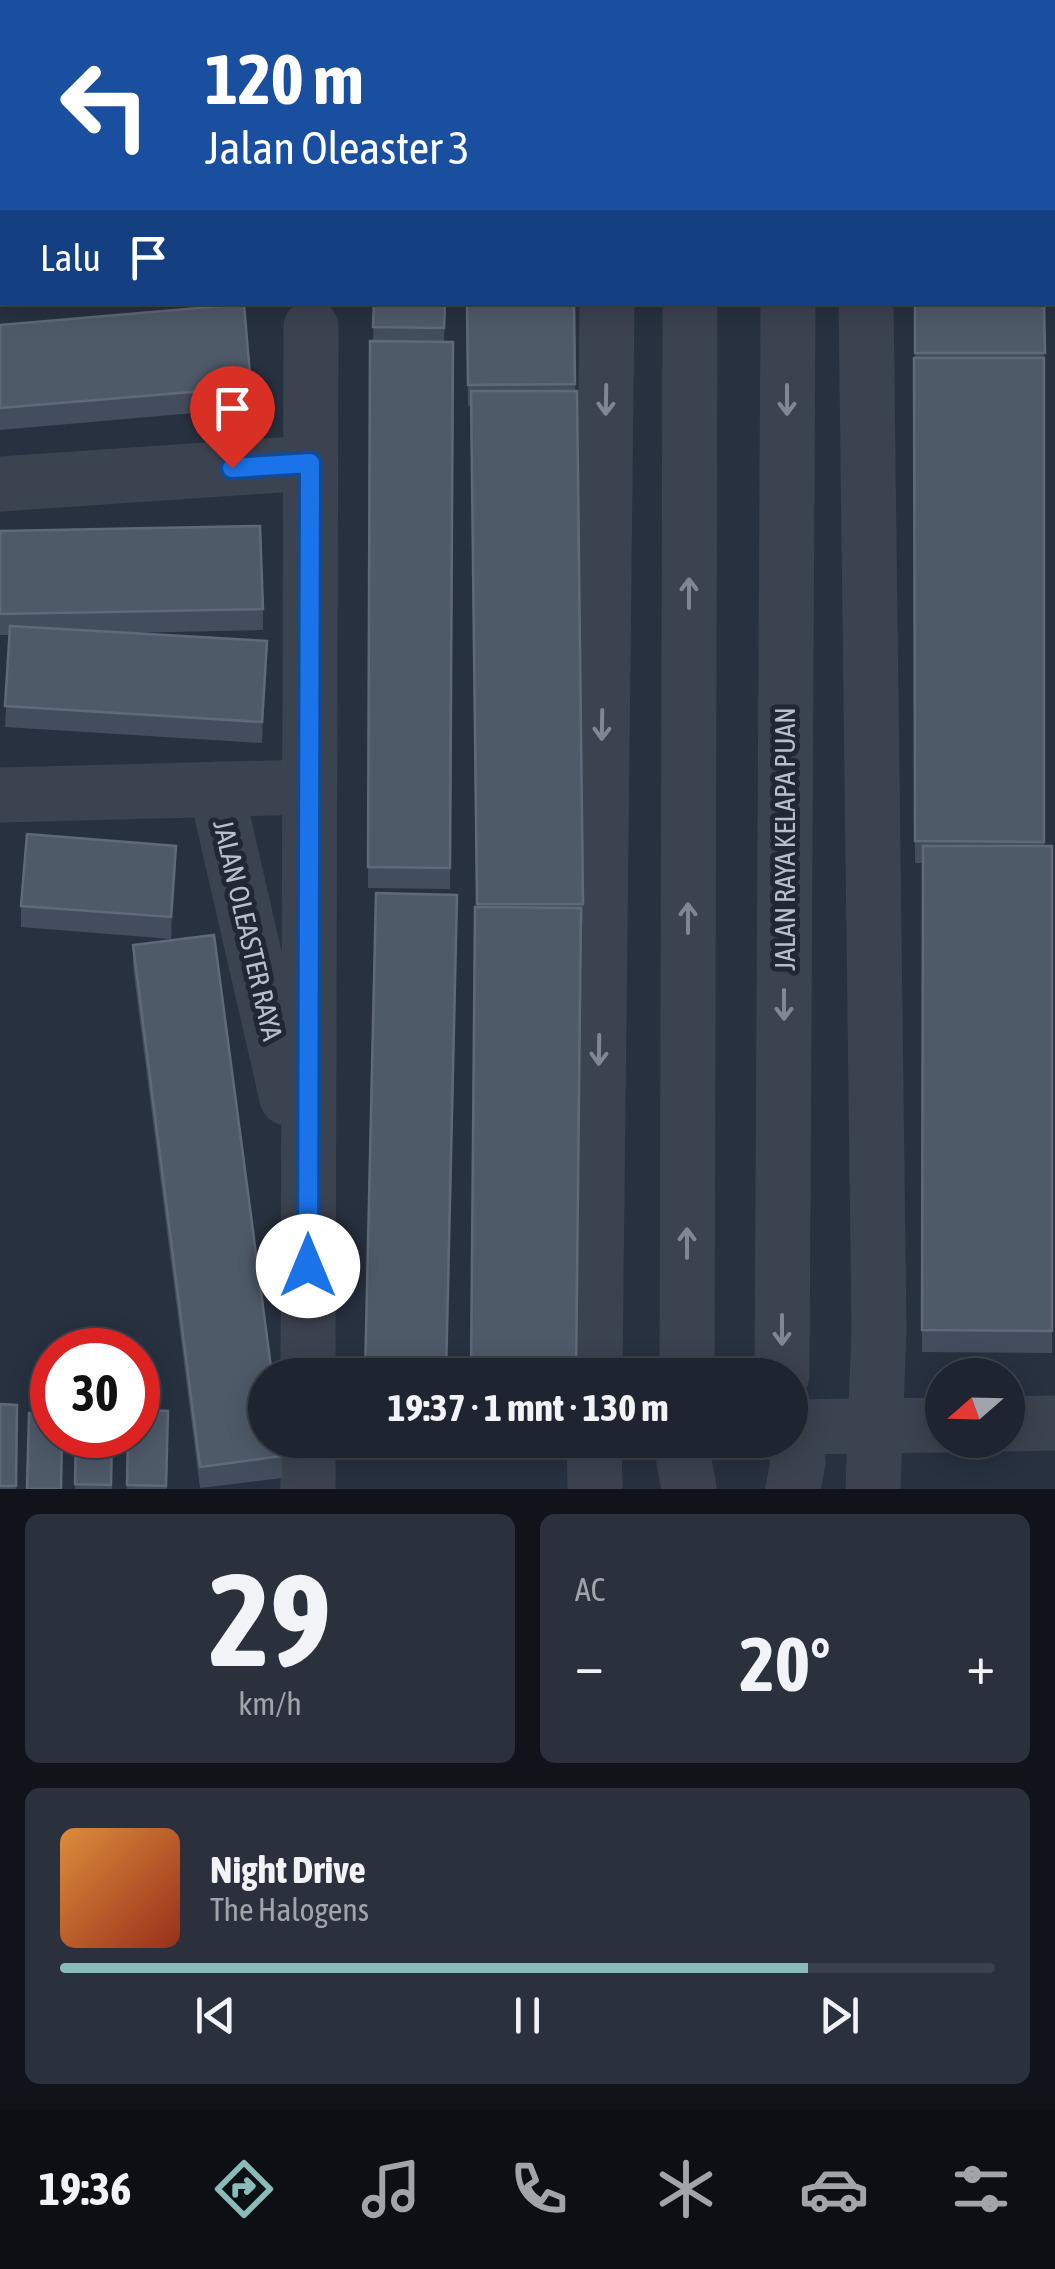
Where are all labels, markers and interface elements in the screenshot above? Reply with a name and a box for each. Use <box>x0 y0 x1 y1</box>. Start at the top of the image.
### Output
text: 120 m <box>205 39 364 119</box>
icon: left <box>40 40 170 170</box>
text: Jalan Oleaster 3 <box>205 122 470 174</box>
icon: arrive <box>121 230 176 285</box>
text: Lalu <box>40 236 101 279</box>
pin <box>190 366 275 469</box>
icon: arrive <box>205 381 260 436</box>
one-way arrow <box>596 382 616 415</box>
one-way arrow <box>778 382 796 415</box>
one-way arrow <box>680 577 698 610</box>
street label: JALAN RAYA KELAPA PUAN <box>769 707 801 971</box>
one-way arrow <box>593 708 612 740</box>
street label: JALAN OLEASTER RAYA <box>207 817 289 1044</box>
one-way arrow <box>678 902 698 934</box>
one-way arrow <box>774 988 794 1020</box>
one-way arrow <box>590 1032 608 1065</box>
position arrow <box>256 1214 360 1318</box>
one-way arrow <box>678 1227 696 1260</box>
one-way arrow <box>772 1312 792 1345</box>
speed limit sign: 30 <box>30 1328 160 1458</box>
north arrow <box>925 1358 1025 1458</box>
map controls <box>925 1358 1025 1458</box>
text: 19:37 · 1 mnt · 130 m <box>387 1386 669 1429</box>
text: 29 <box>209 1545 331 1694</box>
text: AC <box>575 1571 605 1608</box>
text: 20° <box>739 1621 831 1707</box>
text: − <box>575 1633 604 1696</box>
text: + <box>966 1633 995 1696</box>
text: km/h <box>238 1685 302 1722</box>
text: Night Drive <box>210 1848 366 1891</box>
text: The Halogens <box>210 1891 369 1928</box>
icon: previous <box>188 1988 243 2043</box>
icon: pause <box>500 1988 555 2043</box>
icon: next <box>812 1988 867 2043</box>
icon: directions <box>209 2154 279 2224</box>
icon: music <box>356 2154 426 2224</box>
icon: phone <box>504 2154 574 2224</box>
icon: climate <box>651 2154 721 2224</box>
icon: car <box>799 2154 869 2224</box>
icon: filters <box>946 2154 1016 2224</box>
text: 19:36 <box>39 2163 131 2215</box>

